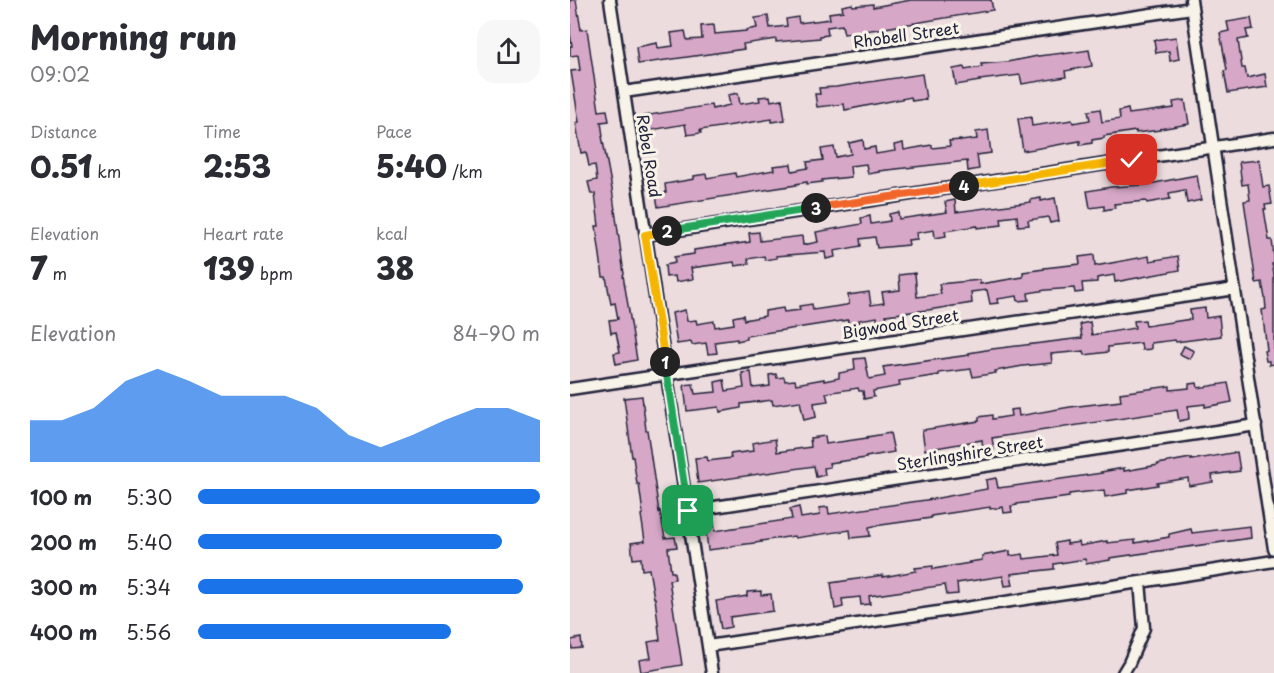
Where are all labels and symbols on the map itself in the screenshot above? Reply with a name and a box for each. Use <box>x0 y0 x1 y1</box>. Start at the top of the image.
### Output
street label: Rhobell Street <box>851 15 961 53</box>
street label: Rebel Road <box>632 112 668 199</box>
pin <box>1106 134 1157 185</box>
pin: 4 <box>949 171 979 201</box>
pin: 3 <box>801 193 831 223</box>
pin: 2 <box>652 216 682 246</box>
street label: Bigwood Street <box>840 302 961 344</box>
pin: 1 <box>650 347 680 377</box>
street label: Sterlingshire Street <box>895 429 1045 475</box>
pin <box>662 485 713 536</box>

